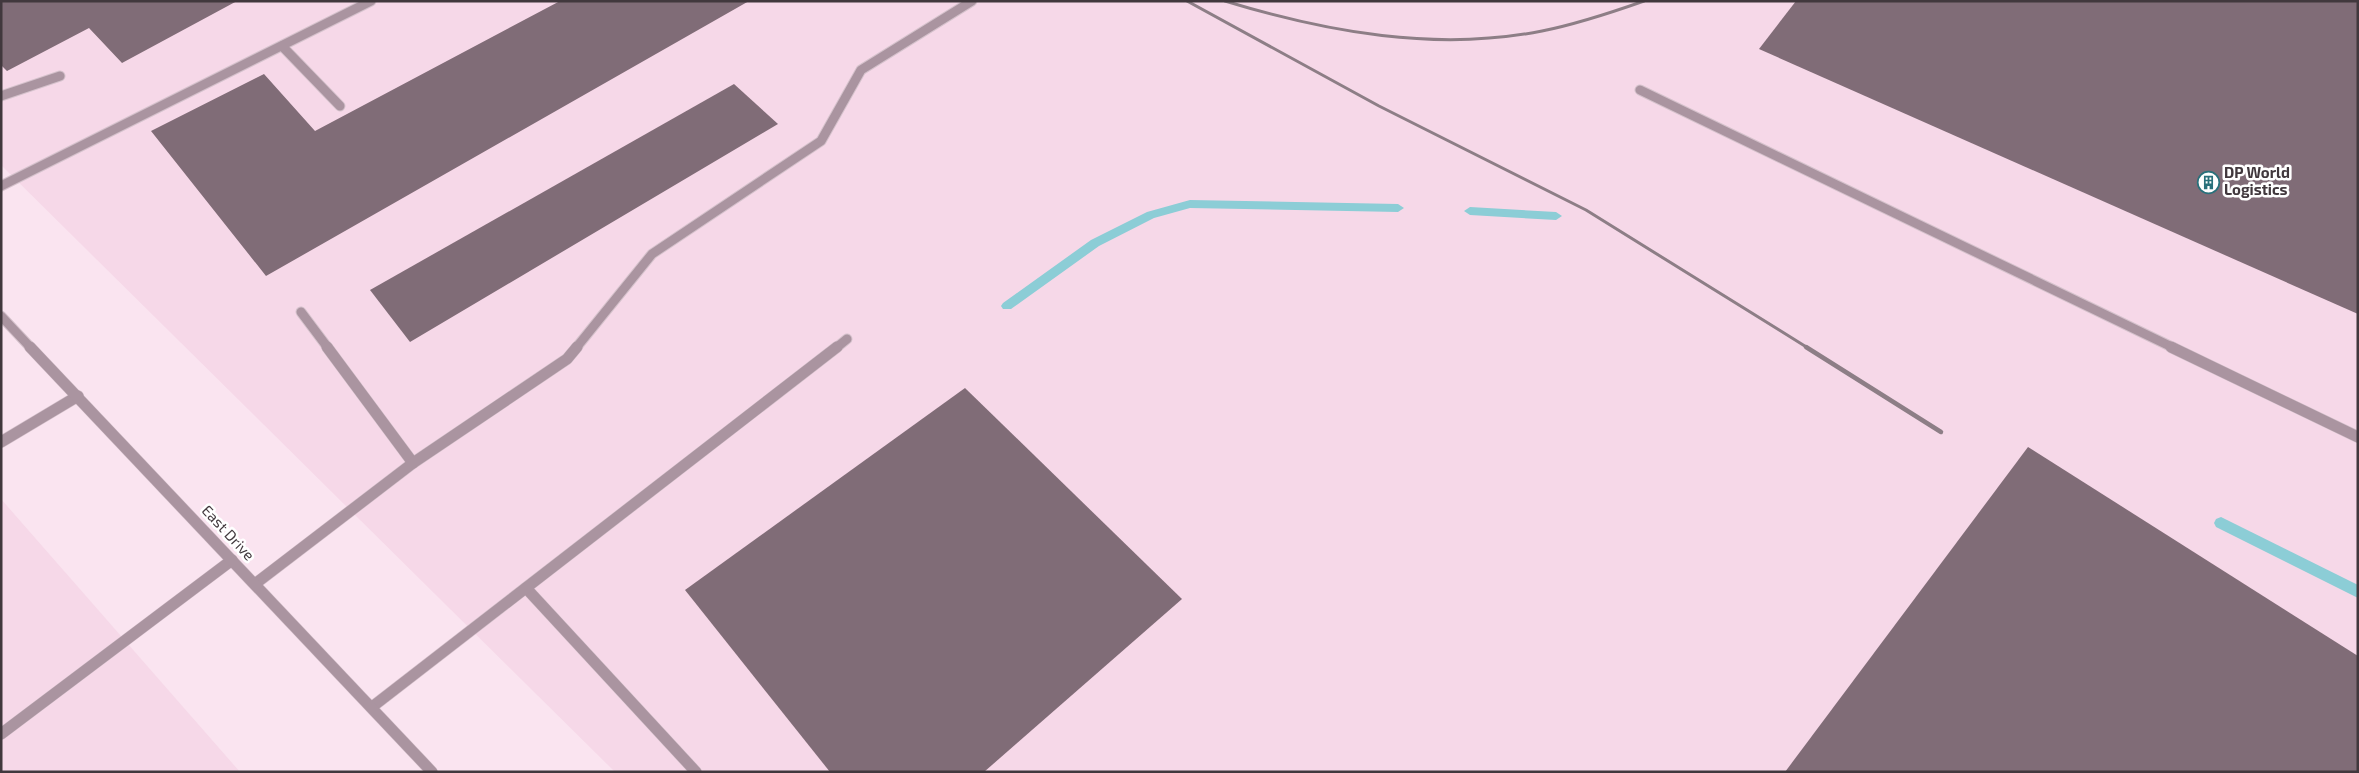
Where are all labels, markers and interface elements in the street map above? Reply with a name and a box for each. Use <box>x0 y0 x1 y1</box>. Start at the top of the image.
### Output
place label: DP World Logistics <box>2224 163 2290 198</box>
building icon: DP World Logistics <box>2196 170 2220 194</box>
street label: East Drive <box>199 501 259 564</box>

